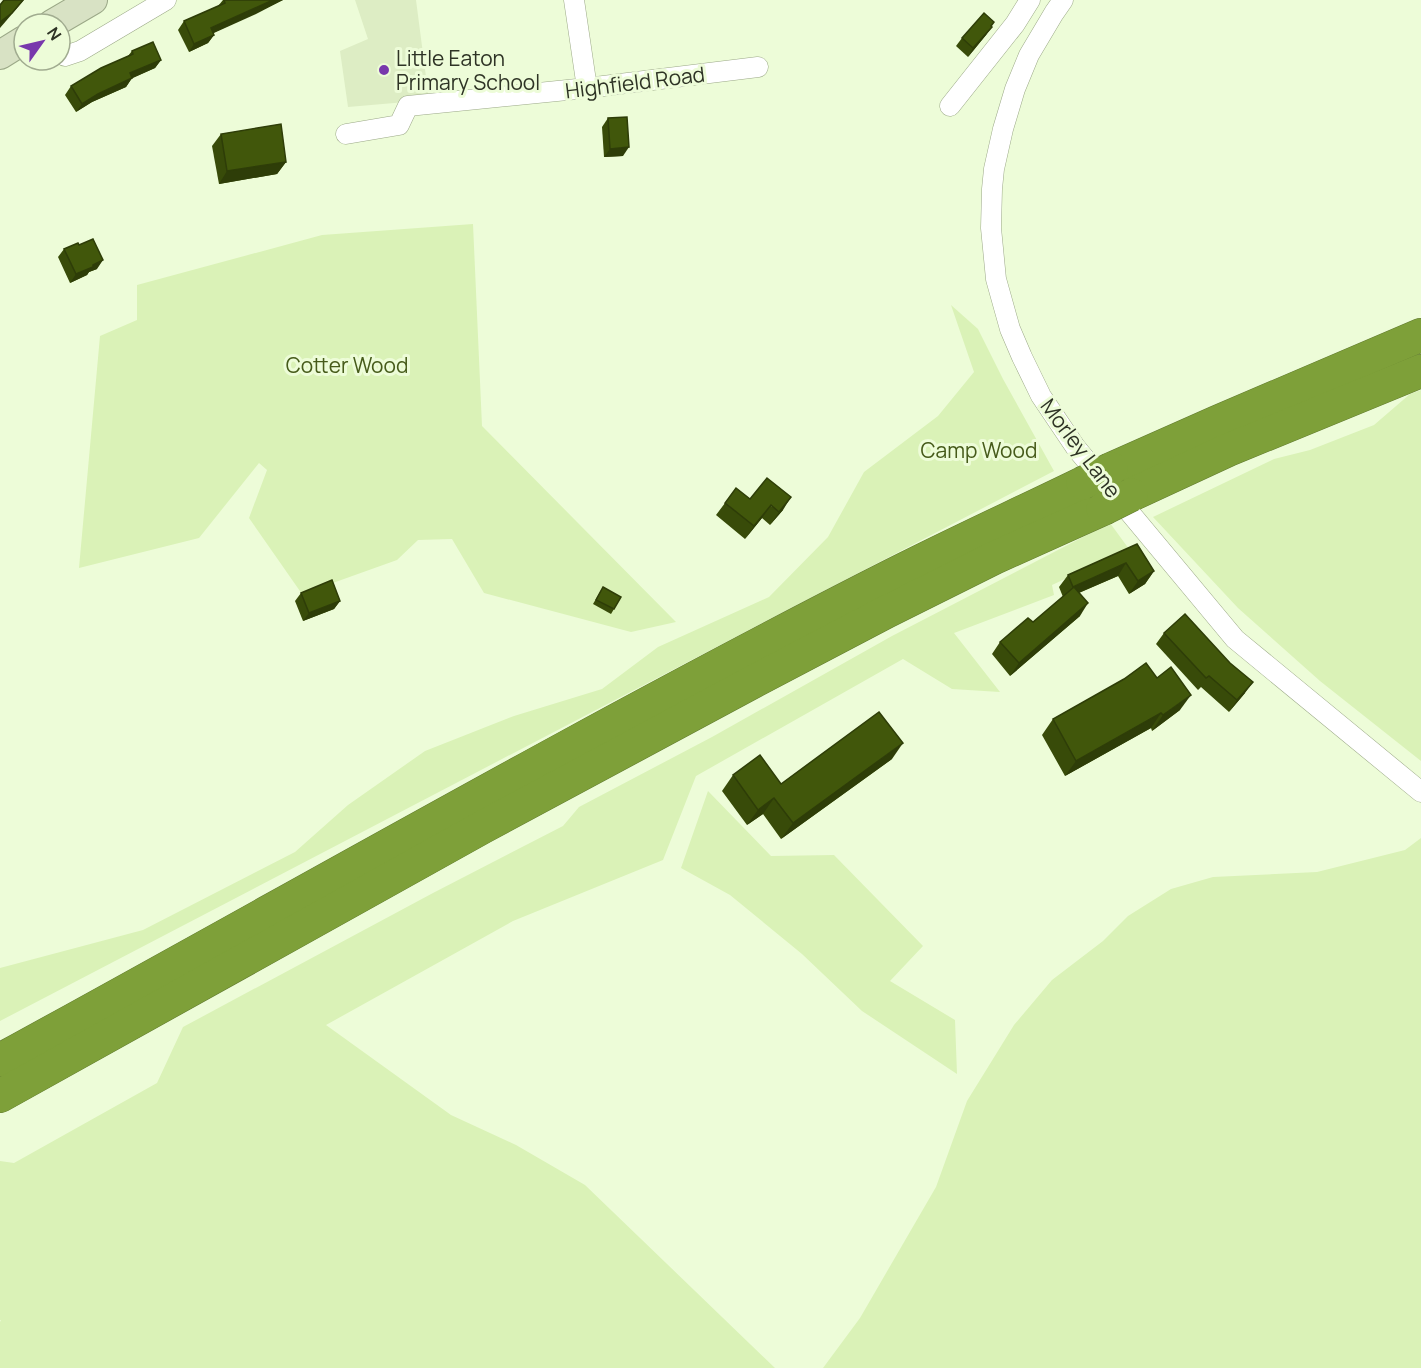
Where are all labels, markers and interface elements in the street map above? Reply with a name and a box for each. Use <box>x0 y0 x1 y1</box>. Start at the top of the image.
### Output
north arrow <box>12 12 72 72</box>
text: N <box>42 23 67 45</box>
place label: Little Eaton Primary School <box>396 44 540 96</box>
street label: Highfield Road <box>564 60 706 104</box>
marker: Little Eaton Primary School <box>377 63 391 77</box>
park label: Cotter Wood <box>286 351 408 379</box>
street label: Morley Lane <box>1035 393 1127 503</box>
park label: Camp Wood <box>921 436 1037 464</box>

